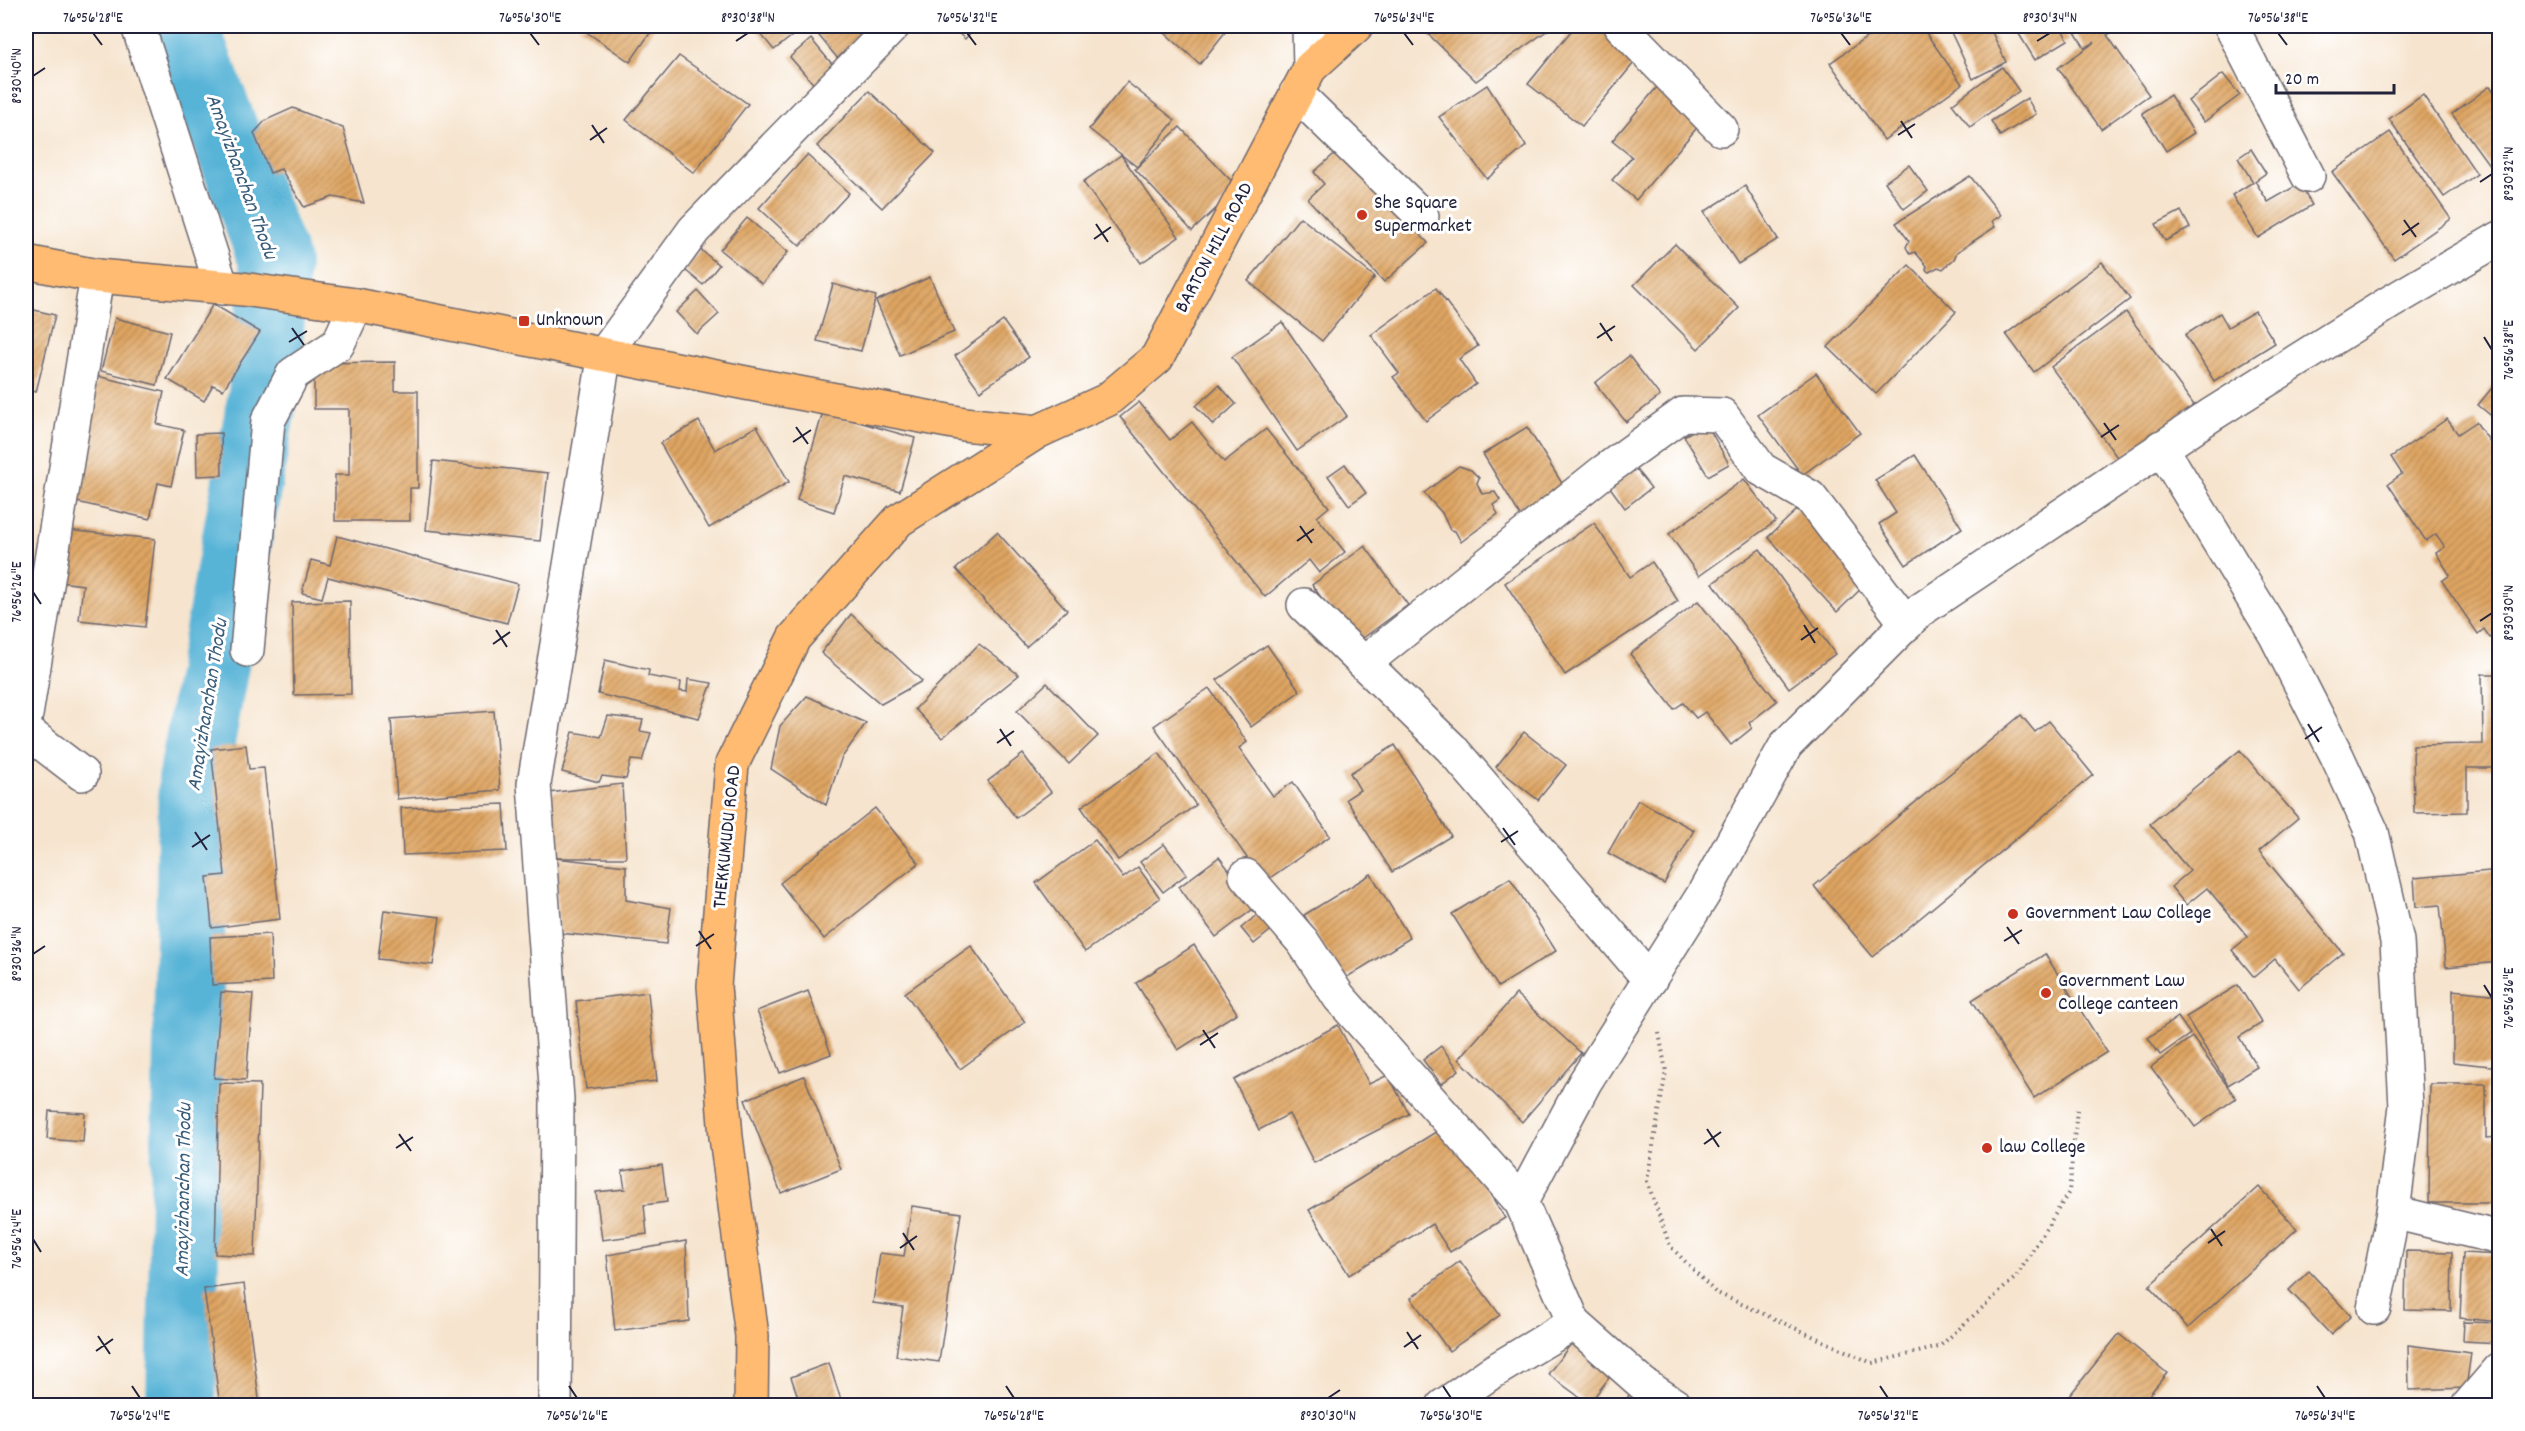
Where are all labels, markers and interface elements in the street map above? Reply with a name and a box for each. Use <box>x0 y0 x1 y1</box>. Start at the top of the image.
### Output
text: 76°56'28"E <box>63 8 123 30</box>
text: 76°56'30"E <box>499 8 561 30</box>
text: 8°30'38"N <box>721 8 775 30</box>
text: 76°56'32"E <box>937 8 997 30</box>
text: 76°56'34"E <box>1374 8 1434 30</box>
text: 76°56'36"E <box>1810 8 1872 30</box>
text: 8°30'34"N <box>2023 8 2077 30</box>
text: 76°56'38"E <box>2248 8 2308 30</box>
text: 8°30'40"N <box>7 48 29 104</box>
scale bar <box>2276 57 2394 95</box>
text: 20 m <box>2285 68 2319 93</box>
water label: Amayizhanchan Thodu <box>196 90 285 266</box>
text: 8°30'32"N <box>2499 147 2521 201</box>
street label: BARTON HILL ROAD <box>1169 178 1261 318</box>
place label: She Square Supermarket <box>1374 190 1472 241</box>
marker: She Square Supermarket <box>1355 208 1369 222</box>
place label: Unknown <box>536 307 603 335</box>
marker: Unknown <box>517 314 531 328</box>
text: 76°56'38"E <box>2499 320 2521 380</box>
text: 76°56'26"E <box>7 561 29 623</box>
text: 8°30'30"N <box>2499 585 2521 641</box>
water label: Amayizhanchan Thodu <box>181 615 238 793</box>
street label: THEKKUMUDU ROAD <box>707 764 749 910</box>
place label: Government Law College <box>2025 900 2211 928</box>
marker: Government Law College <box>2006 907 2020 921</box>
text: 8°30'36"N <box>7 926 29 982</box>
text: 76°56'36"E <box>2499 967 2521 1029</box>
place label: Government Law College canteen <box>2058 968 2185 1019</box>
marker: Government Law College canteen <box>2039 986 2053 1000</box>
water label: Amayizhanchan Thodu <box>168 1101 202 1277</box>
place label: law College <box>1999 1134 2085 1162</box>
marker: law College <box>1980 1141 1994 1155</box>
text: 76°56'24"E <box>7 1209 29 1269</box>
text: 76°56'24"E <box>110 1406 170 1428</box>
text: 76°56'26"E <box>546 1406 608 1428</box>
text: 76°56'28"E <box>984 1406 1044 1428</box>
text: 8°30'30"N <box>1300 1406 1356 1428</box>
text: 76°56'30"E <box>1420 1406 1482 1428</box>
text: 76°56'32"E <box>1858 1406 1918 1428</box>
text: 76°56'34"E <box>2295 1406 2355 1428</box>

